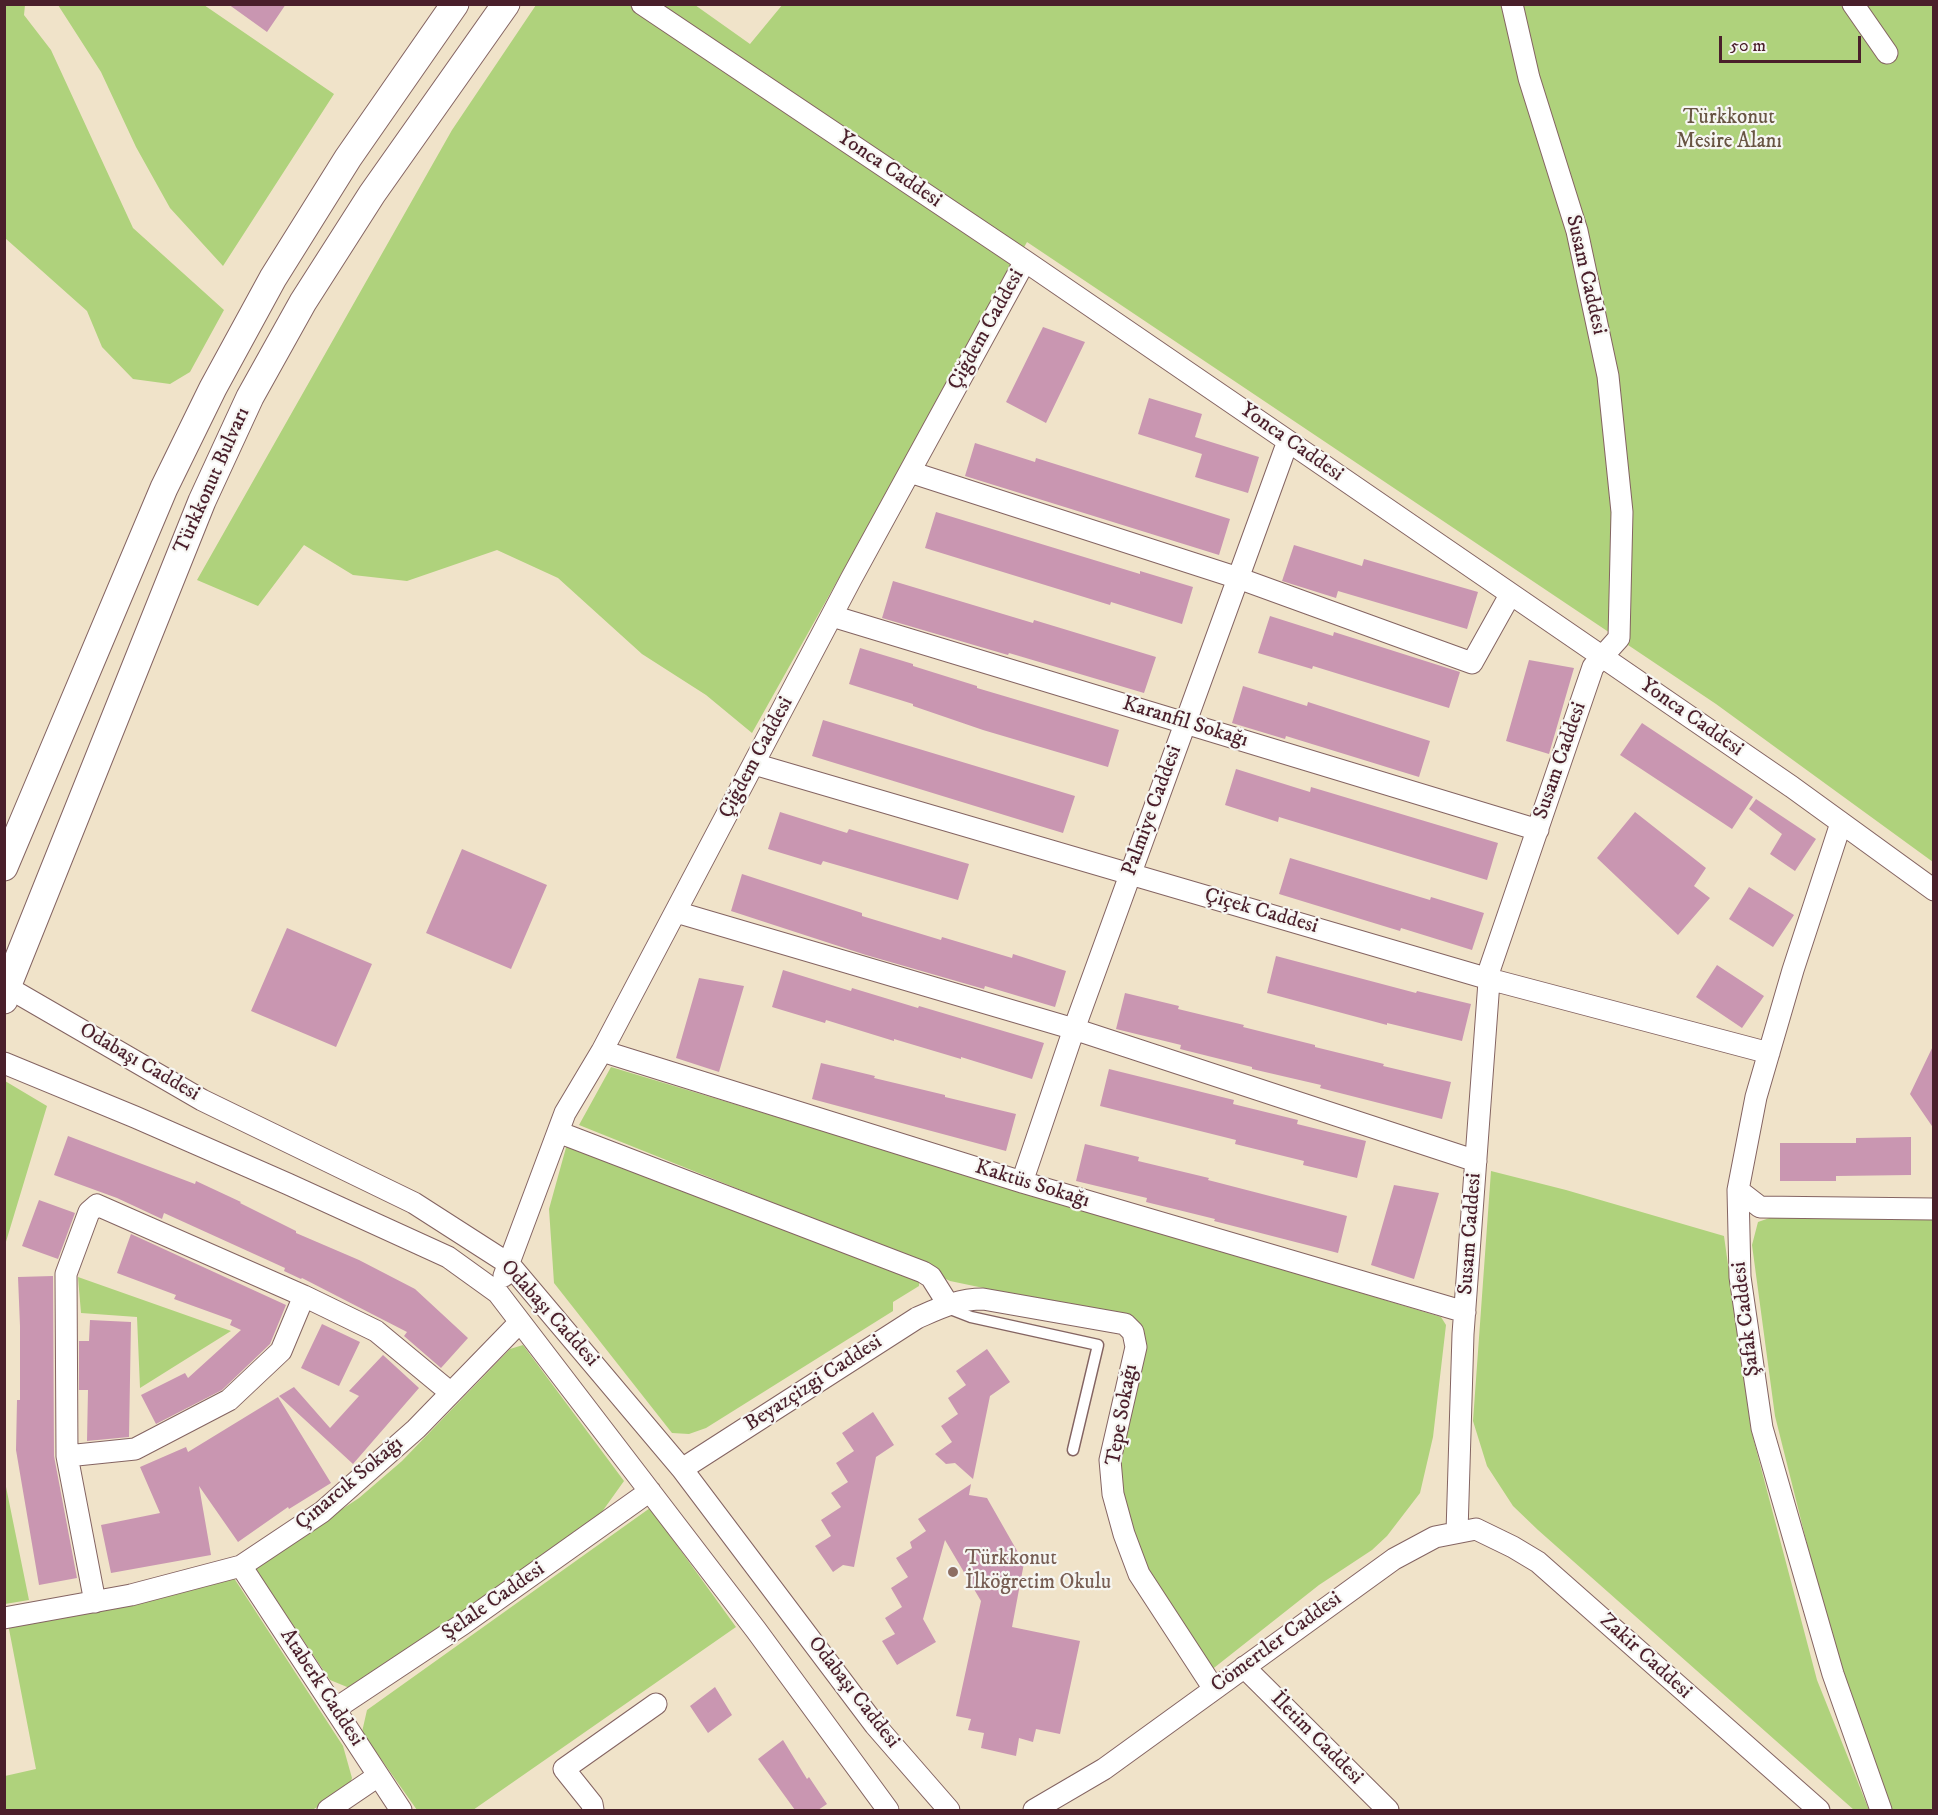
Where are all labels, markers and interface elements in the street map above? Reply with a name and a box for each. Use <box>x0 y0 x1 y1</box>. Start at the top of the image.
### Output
scale bar <box>1722 24 1864 62</box>
text: 50 m <box>1730 35 1766 57</box>
park label: Türkkonut Mesire Alanı <box>1676 106 1782 156</box>
street label: Yonca Caddesi <box>832 126 946 214</box>
street label: Susam Caddesi <box>1559 213 1611 337</box>
street label: Çiğdem Caddesi <box>944 265 1030 395</box>
street label: Yonca Caddesi <box>1234 398 1348 488</box>
street label: Türkkonut Bulvarı <box>169 404 257 558</box>
street label: Yonca Caddesi <box>1634 673 1748 763</box>
street label: Karanfil Sokağı <box>1119 692 1251 754</box>
street label: Çiğdem Caddesi <box>714 693 800 823</box>
street label: Susam Caddesi <box>1529 699 1593 823</box>
street label: Palmiye Caddesi <box>1118 742 1188 880</box>
street label: Çiçek Caddesi <box>1201 884 1321 940</box>
street label: Odabaşı Caddesi <box>74 1018 204 1108</box>
street label: Kaktüs Sokağı <box>972 1156 1092 1214</box>
street label: Susam Caddesi <box>1454 1172 1488 1296</box>
street label: Odabaşı Caddesi <box>494 1255 604 1373</box>
street label: Şafak Caddesi <box>1727 1260 1767 1378</box>
street label: Beyazçizgi Caddesi <box>741 1330 887 1438</box>
street label: Tepe Sokağı <box>1102 1362 1144 1468</box>
street label: Çınarcık Sokağı <box>291 1432 409 1536</box>
place label: Türkkonut İlköğretim Okulu <box>965 1547 1111 1597</box>
street label: Şelale Caddesi <box>438 1557 550 1647</box>
marker: Türkkonut İlköğretim Okulu <box>946 1565 960 1579</box>
street label: Cömertler Caddesi <box>1207 1587 1347 1699</box>
street label: Zakir Caddesi <box>1594 1609 1696 1705</box>
street label: Ataberk Caddesi <box>274 1624 368 1752</box>
street label: Odabaşı Caddesi <box>802 1632 904 1754</box>
street label: İletim Caddesi <box>1264 1687 1368 1791</box>

